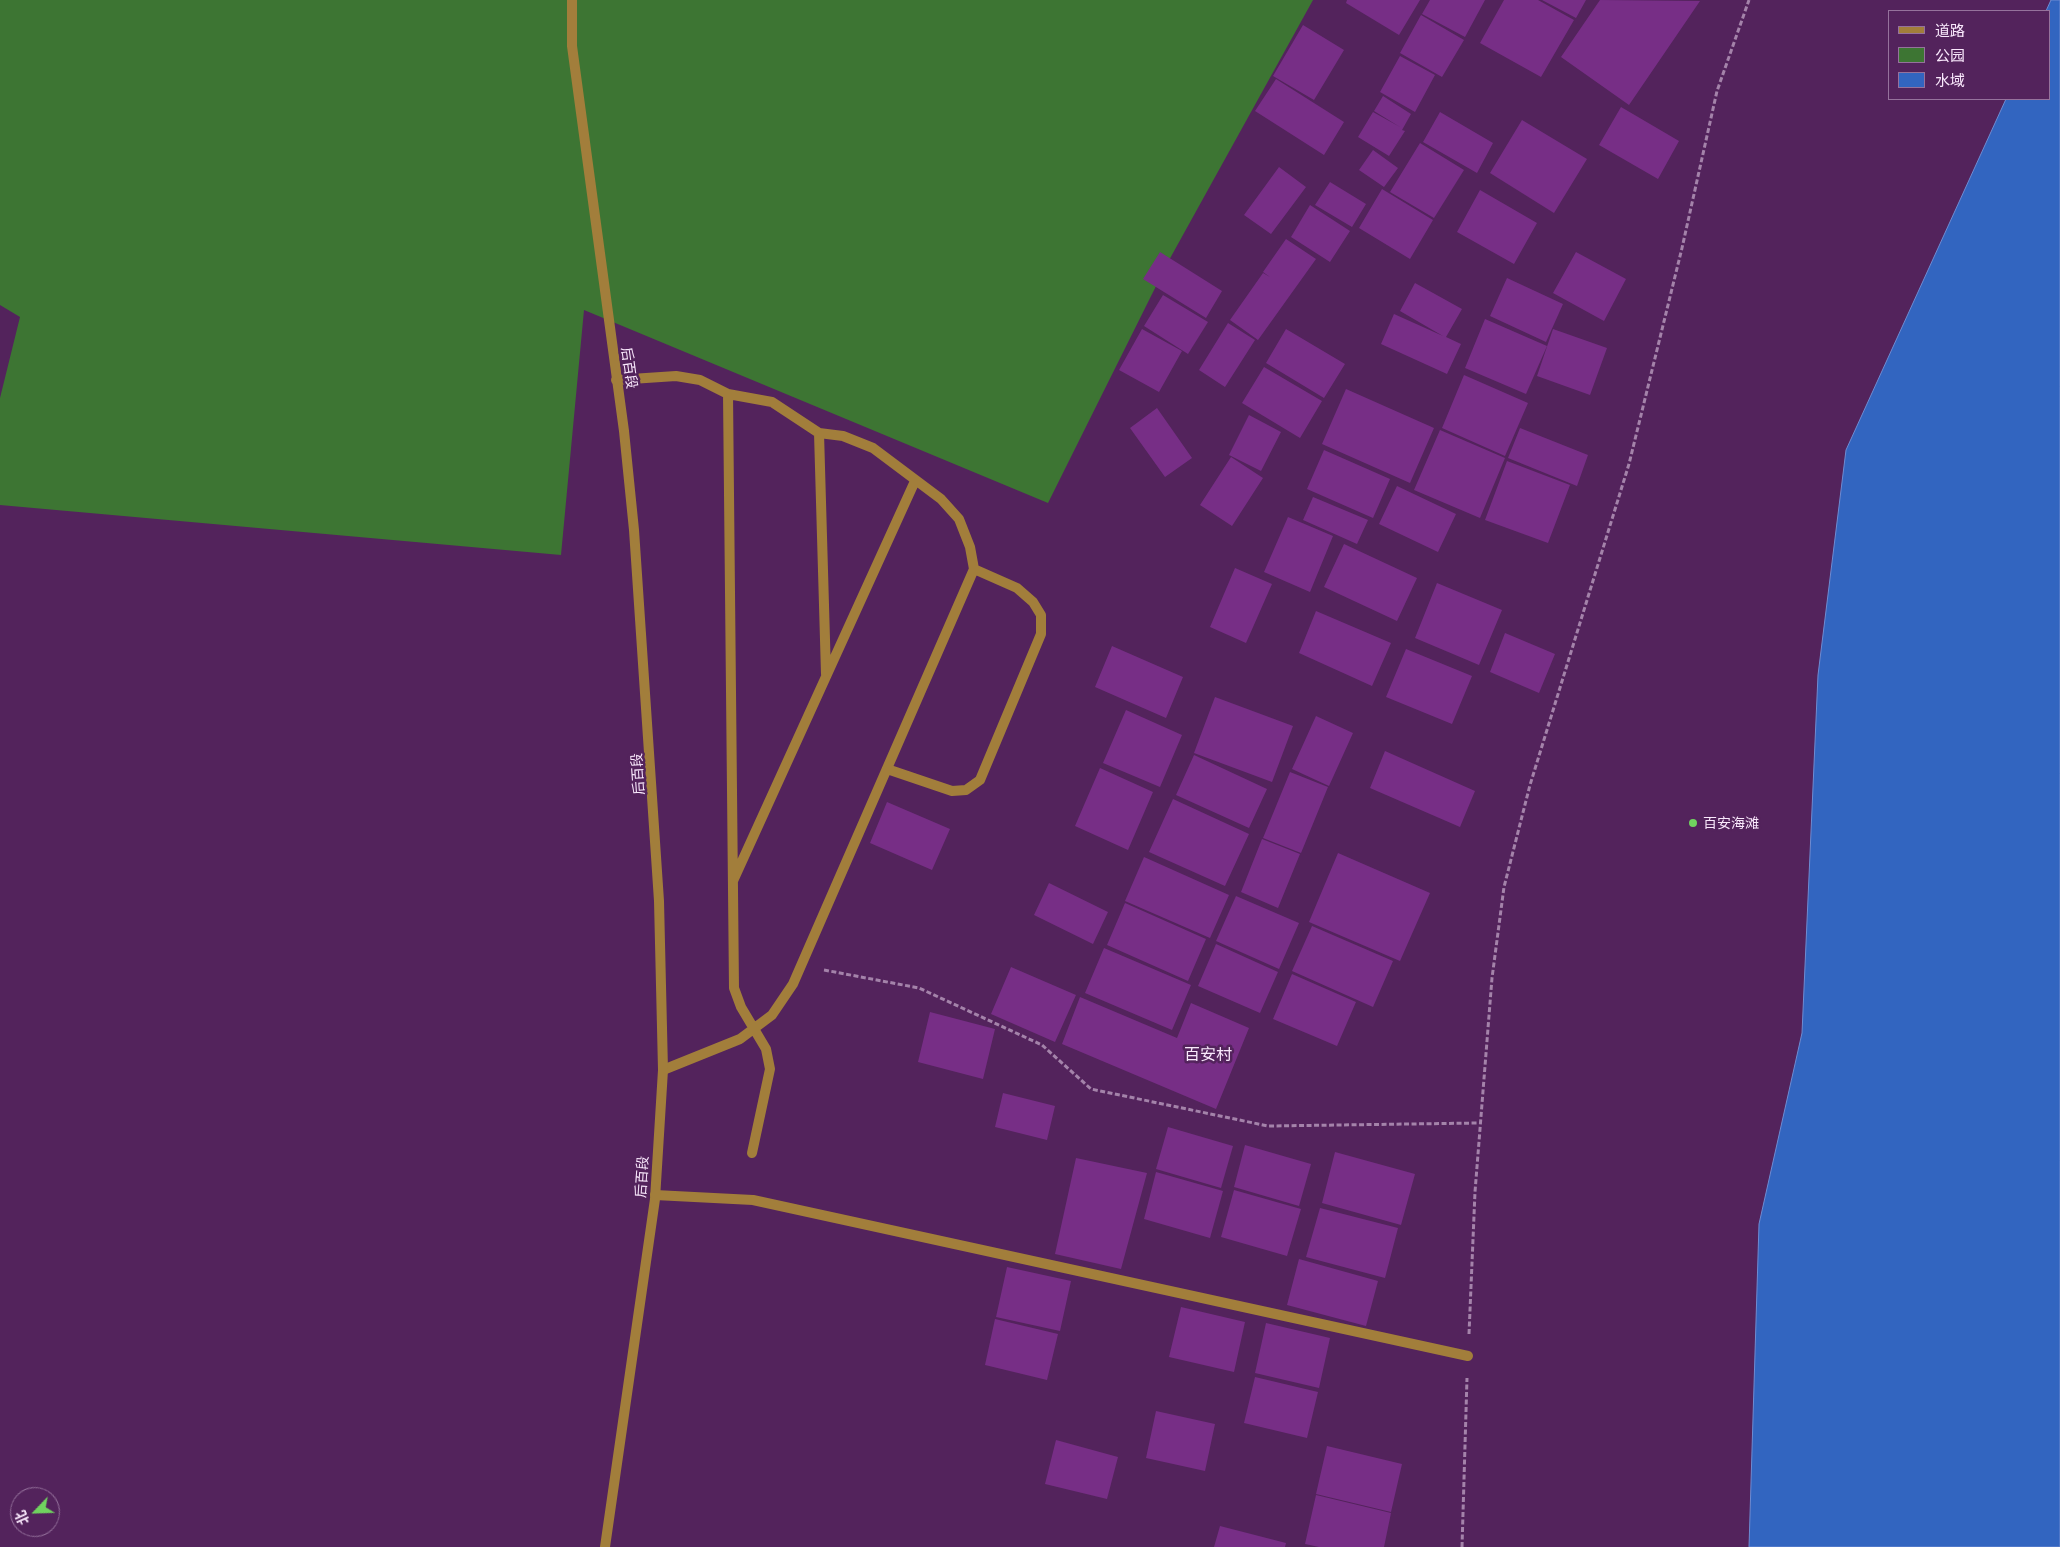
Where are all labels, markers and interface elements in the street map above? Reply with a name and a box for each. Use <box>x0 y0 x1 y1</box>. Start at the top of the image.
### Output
legend <box>1888 10 2050 100</box>
text: 道路 <box>1935 21 1965 39</box>
text: 公园 <box>1935 46 1965 64</box>
text: 水域 <box>1935 71 1965 89</box>
street label: 后百段 <box>618 346 640 390</box>
street label: 后百段 <box>628 752 648 796</box>
place label: 百安海滩 <box>1703 815 1759 831</box>
marker: 百安海滩 <box>1687 817 1699 829</box>
district label: 百安村 <box>1184 1045 1232 1065</box>
street label: 后百段 <box>632 1155 652 1199</box>
north arrow <box>10 1487 60 1537</box>
text: 北 <box>11 1508 32 1528</box>

